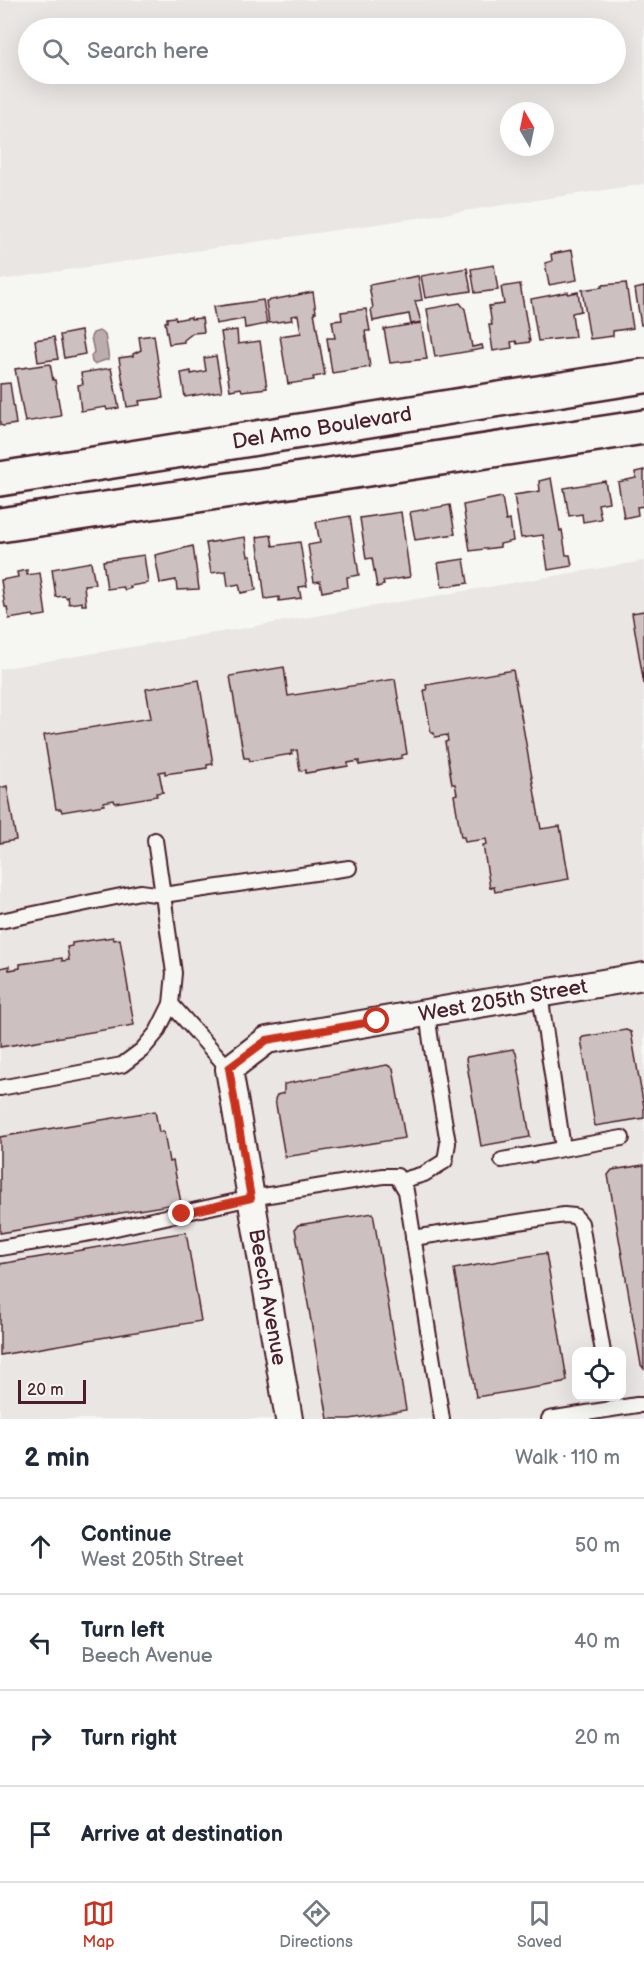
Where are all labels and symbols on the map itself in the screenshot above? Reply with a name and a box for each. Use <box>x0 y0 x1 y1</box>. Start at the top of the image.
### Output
north arrow <box>500 102 554 156</box>
street label: Del Amo Boulevard <box>230 401 413 455</box>
street label: West 205th Street <box>417 974 590 1027</box>
route start <box>363 1007 389 1033</box>
route end <box>168 1200 194 1226</box>
street label: Beech Avenue <box>243 1227 292 1367</box>
scale bar <box>18 1377 86 1404</box>

